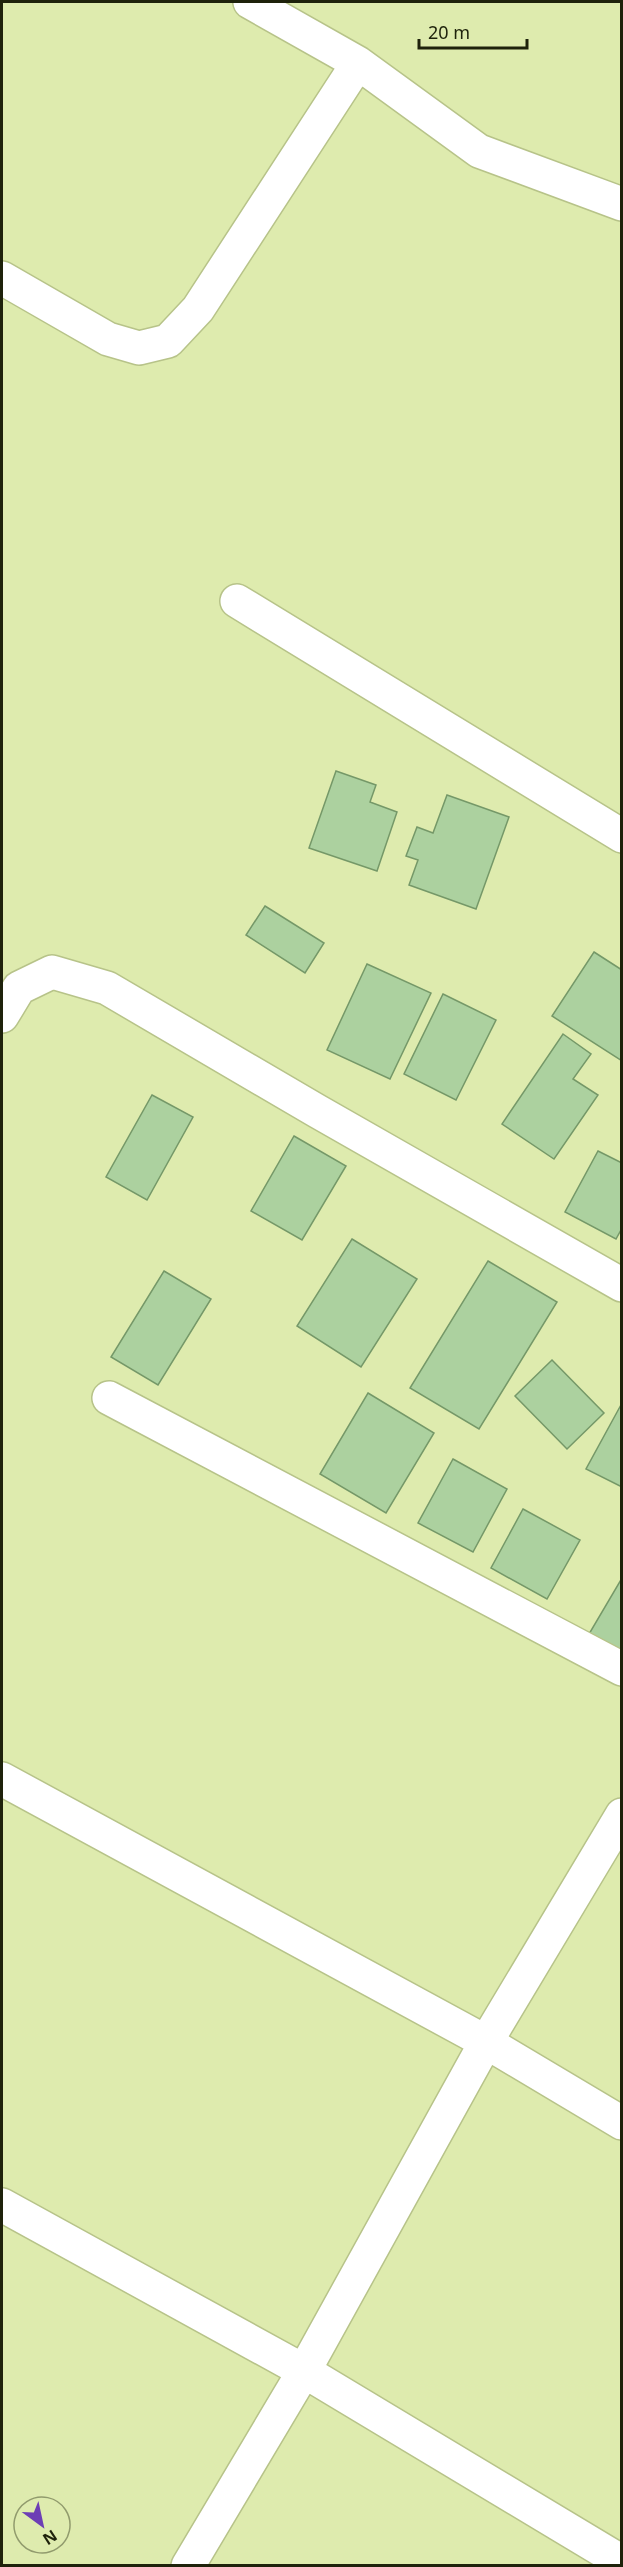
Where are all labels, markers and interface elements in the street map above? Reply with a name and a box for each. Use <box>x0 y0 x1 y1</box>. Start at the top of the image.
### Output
scale bar <box>419 12 527 50</box>
text: 20 m <box>428 20 470 44</box>
north arrow <box>12 2495 72 2555</box>
text: N <box>39 2525 62 2550</box>

